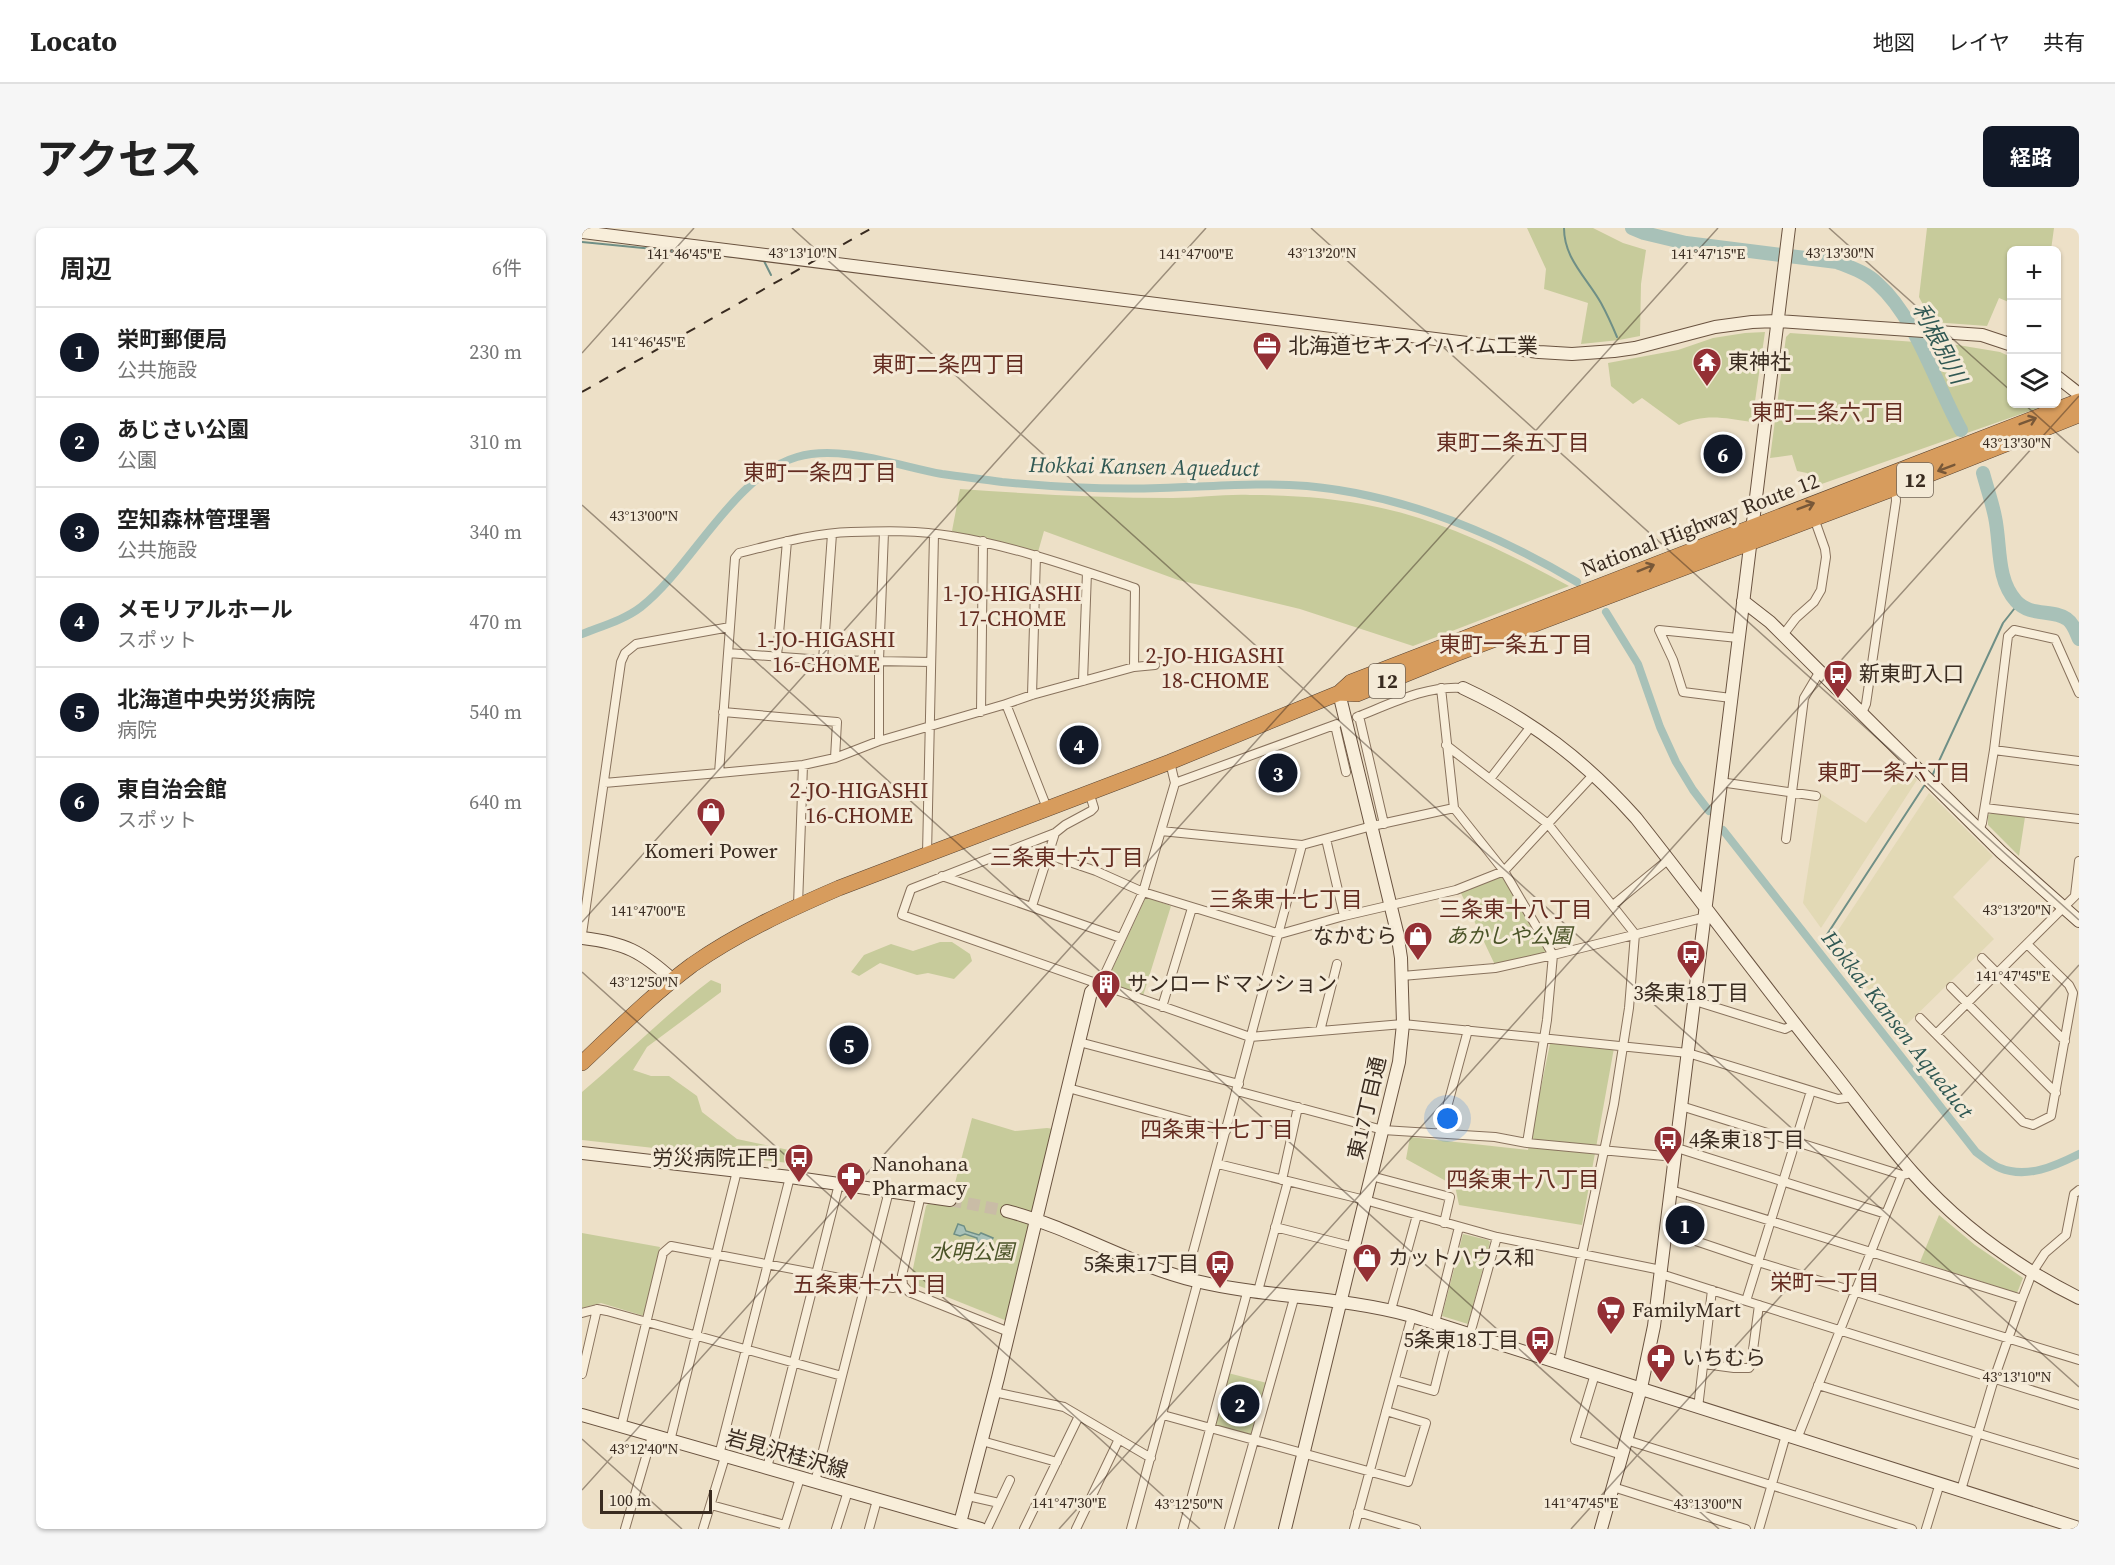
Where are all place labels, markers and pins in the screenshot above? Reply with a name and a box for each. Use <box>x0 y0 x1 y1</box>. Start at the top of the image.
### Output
office icon: 北海道セキスイハイム工業 <box>1251 330 1283 372</box>
place label: 北海道セキスイハイム工業 <box>1288 331 1538 360</box>
temple icon: 東神社 <box>1691 346 1723 388</box>
place label: 東神社 <box>1728 347 1791 376</box>
pin: 6 <box>1704 432 1742 476</box>
bus stop icon: 新東町入口 <box>1822 658 1854 700</box>
place label: 新東町入口 <box>1859 659 1964 688</box>
pin: 4 <box>1060 722 1098 768</box>
pin: 3 <box>1258 750 1298 796</box>
shop icon: Komeri Power <box>695 796 727 838</box>
place label: Komeri Power <box>644 836 778 865</box>
shop icon: なかむら <box>1402 920 1434 962</box>
place label: なかむら <box>1313 921 1397 950</box>
bus stop icon: 3条東18丁目 <box>1675 938 1707 980</box>
building icon: サンロードマンション <box>1090 968 1122 1010</box>
place label: サンロードマンション <box>1127 969 1337 998</box>
place label: 3条東18丁目 <box>1633 978 1749 1007</box>
pin: 5 <box>830 1022 868 1068</box>
bus stop icon: 4条東18丁目 <box>1652 1124 1684 1166</box>
place label: 4条東18丁目 <box>1689 1125 1805 1154</box>
bus stop icon: 労災病院正門 <box>783 1142 815 1184</box>
place label: 労災病院正門 <box>652 1143 778 1172</box>
place label: Nanohana Pharmacy <box>872 1149 969 1202</box>
pharmacy icon: Nanohana Pharmacy <box>835 1160 867 1202</box>
pin: 1 <box>1666 1202 1704 1248</box>
shop icon: カットハウス和 <box>1351 1242 1383 1284</box>
place label: カットハウス和 <box>1388 1243 1535 1272</box>
bus stop icon: 5条東17丁目 <box>1204 1248 1236 1290</box>
place label: 5条東17丁目 <box>1084 1249 1199 1278</box>
supermarket icon: FamilyMart <box>1595 1294 1627 1336</box>
place label: FamilyMart <box>1632 1295 1741 1324</box>
bus stop icon: 5条東18丁目 <box>1524 1324 1556 1366</box>
place label: 5条東18丁目 <box>1404 1325 1519 1354</box>
pharmacy icon: いちむら <box>1645 1342 1677 1384</box>
place label: いちむら <box>1682 1343 1766 1372</box>
pin: 2 <box>1220 1382 1260 1426</box>

